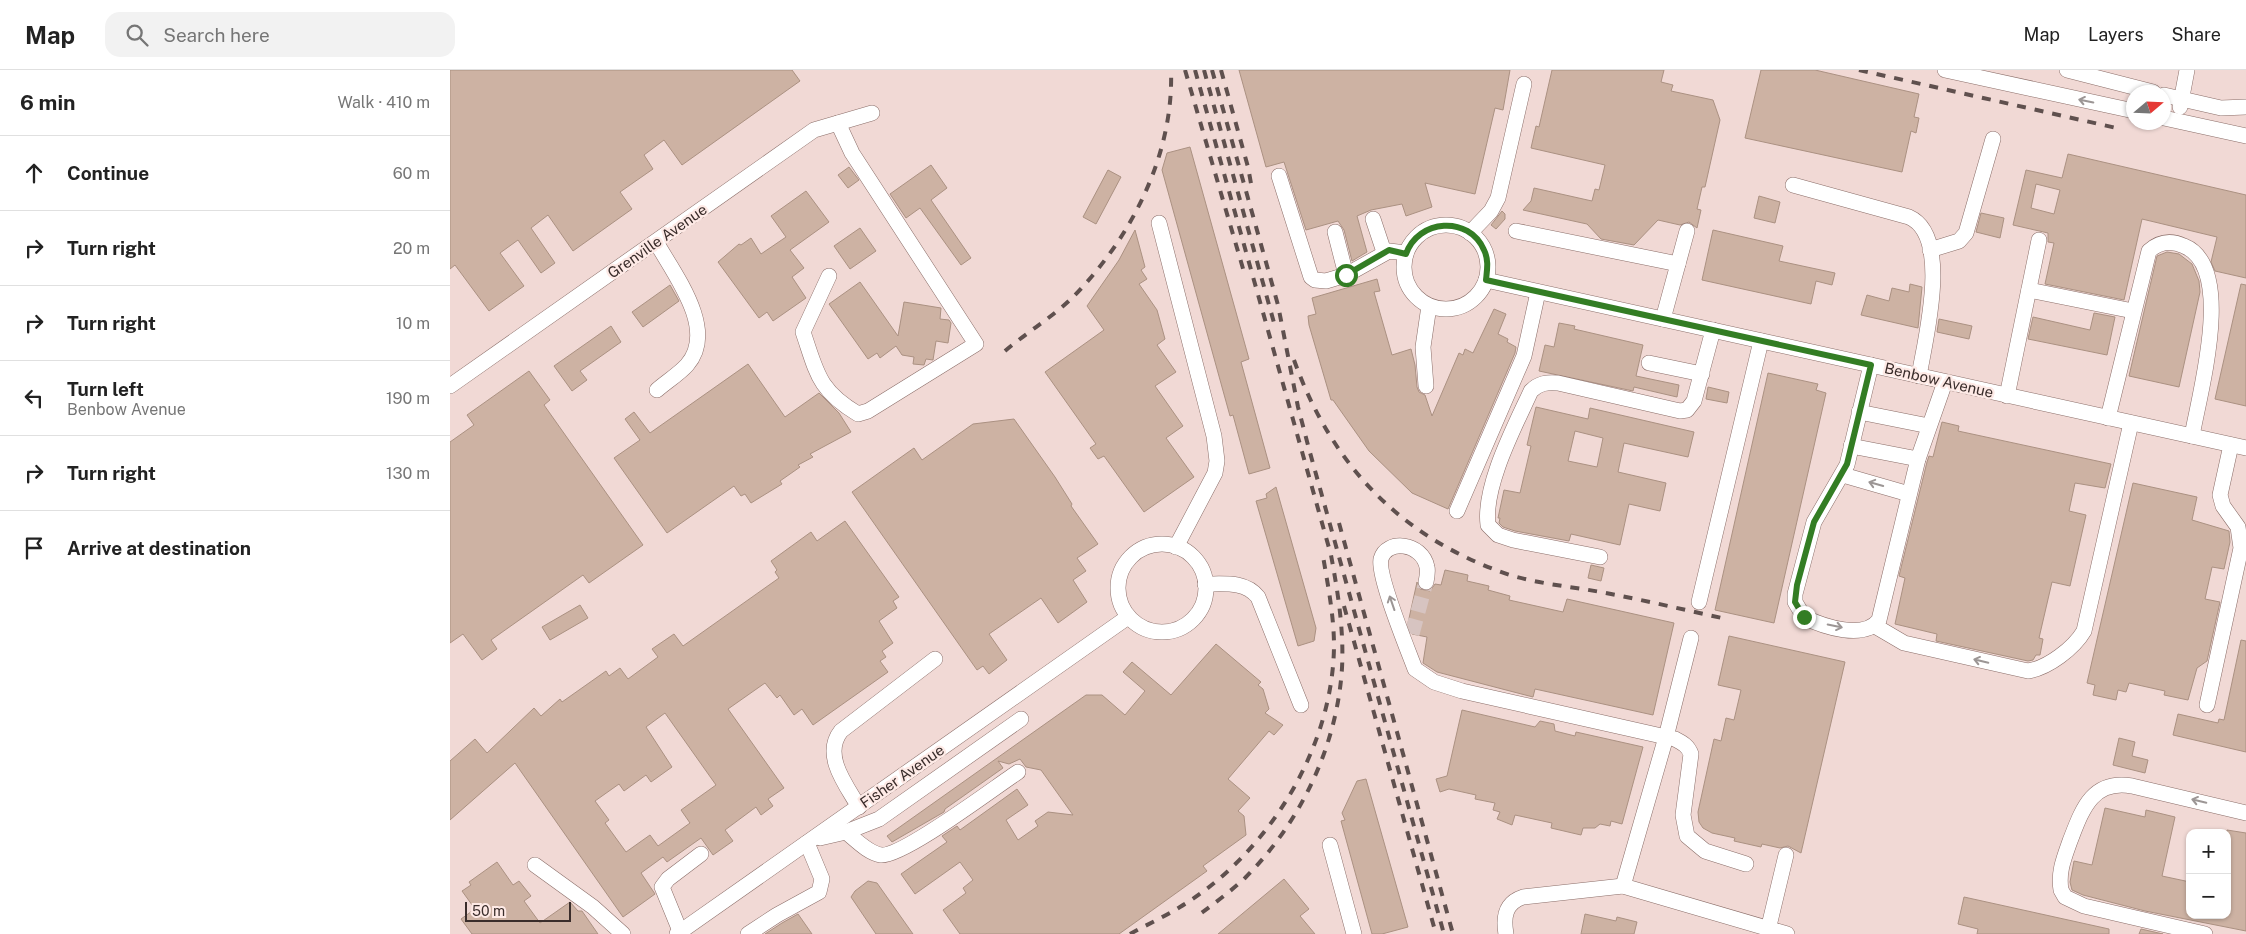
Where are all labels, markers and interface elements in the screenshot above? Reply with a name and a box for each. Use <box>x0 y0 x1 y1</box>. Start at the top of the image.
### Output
search box <box>105 12 455 57</box>
text: Map <box>25 21 75 49</box>
icon: search <box>123 21 151 49</box>
text: Search here <box>163 24 270 46</box>
text: Map <box>2024 24 2060 45</box>
text: Layers <box>2088 24 2144 45</box>
text: Share <box>2172 24 2221 45</box>
north arrow <box>2126 85 2171 130</box>
text: 6 min <box>20 90 76 115</box>
text: Walk · 410 m <box>337 93 430 112</box>
one-way arrow <box>2078 96 2094 105</box>
icon: ahead <box>20 159 48 187</box>
text: Continue <box>67 162 149 184</box>
text: 60 m <box>393 164 430 183</box>
street label: Grenville Avenue <box>604 200 710 282</box>
icon: right <box>20 234 48 262</box>
text: Turn right <box>67 237 156 259</box>
text: 20 m <box>393 239 430 258</box>
route start <box>1335 264 1358 287</box>
icon: right <box>20 309 48 337</box>
text: Turn right <box>67 312 156 334</box>
text: 10 m <box>396 314 430 333</box>
street label: Benbow Avenue <box>1883 359 1995 401</box>
text: Turn left <box>67 378 144 400</box>
icon: left <box>20 384 48 412</box>
text: 190 m <box>386 389 430 408</box>
text: Benbow Avenue <box>67 400 186 419</box>
icon: right <box>20 459 48 487</box>
text: Turn right <box>67 462 156 484</box>
text: 130 m <box>386 464 430 483</box>
one-way arrow <box>1869 479 1885 488</box>
icon: arrive <box>20 534 48 562</box>
text: Arrive at destination <box>67 537 251 559</box>
one-way arrow <box>1387 596 1396 612</box>
route end <box>1793 606 1816 629</box>
one-way arrow <box>1826 622 1842 631</box>
one-way arrow <box>1973 656 1989 665</box>
street label: Fisher Avenue <box>857 741 947 811</box>
one-way arrow <box>2191 796 2207 805</box>
map controls <box>2186 829 2231 919</box>
button: + <box>2186 829 2231 874</box>
button: − <box>2186 874 2231 919</box>
scale bar <box>465 899 571 922</box>
text: 50 m <box>472 903 505 919</box>

